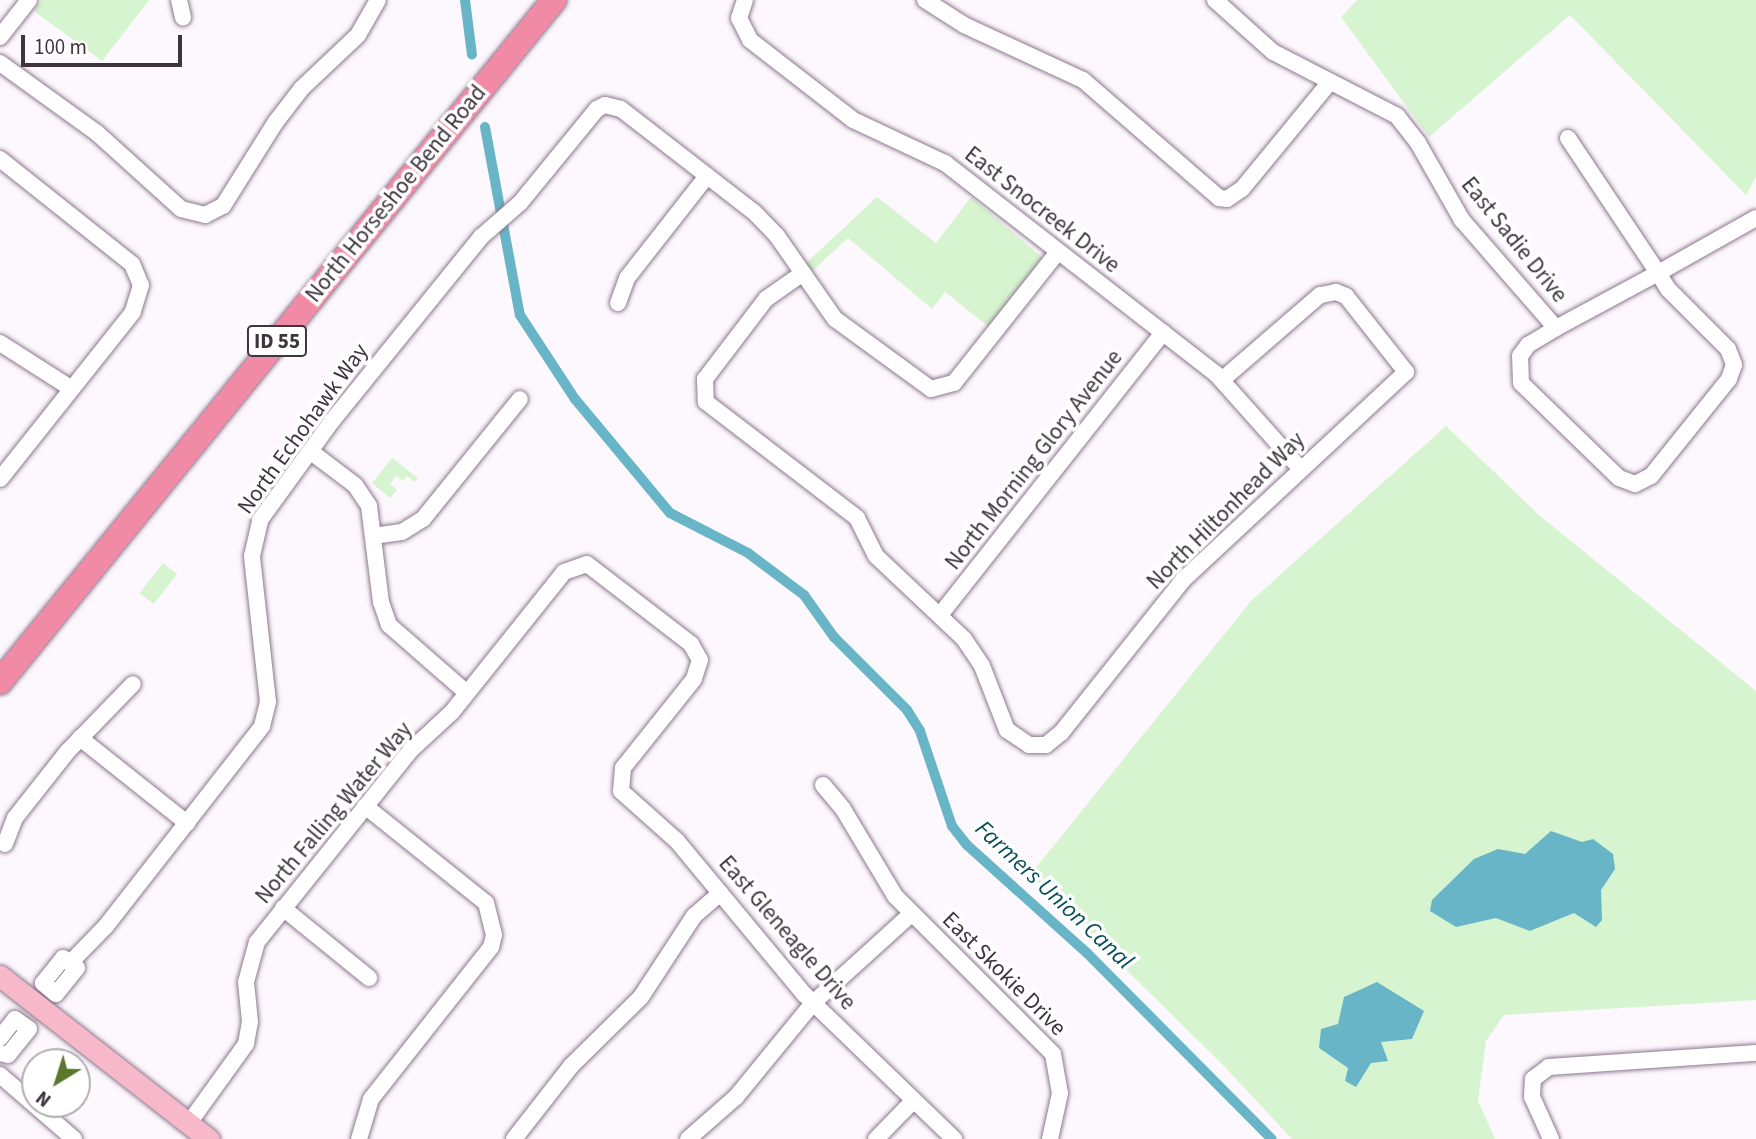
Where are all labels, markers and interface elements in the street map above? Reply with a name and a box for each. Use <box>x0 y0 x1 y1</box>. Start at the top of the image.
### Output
scale bar <box>24 21 186 65</box>
text: 100 m <box>34 32 87 62</box>
street label: North Horseshoe Bend Road <box>300 80 492 308</box>
street label: East Snocreek Drive <box>959 141 1125 279</box>
street label: East Sadie Drive <box>1455 172 1573 308</box>
road number: ID 55 <box>246 324 308 358</box>
street label: North Echohawk Way <box>232 338 374 520</box>
street label: North Morning Glory Avenue <box>939 344 1129 576</box>
street label: North Hiltonhead Way <box>1141 426 1311 596</box>
street label: North Falling Water Way <box>250 716 418 910</box>
water label: Farmers Union Canal <box>969 814 1139 976</box>
street label: East Gleneagle Drive <box>713 850 861 1016</box>
street label: East Skokie Drive <box>936 906 1072 1042</box>
north arrow <box>21 1048 91 1118</box>
text: N <box>31 1084 57 1113</box>

